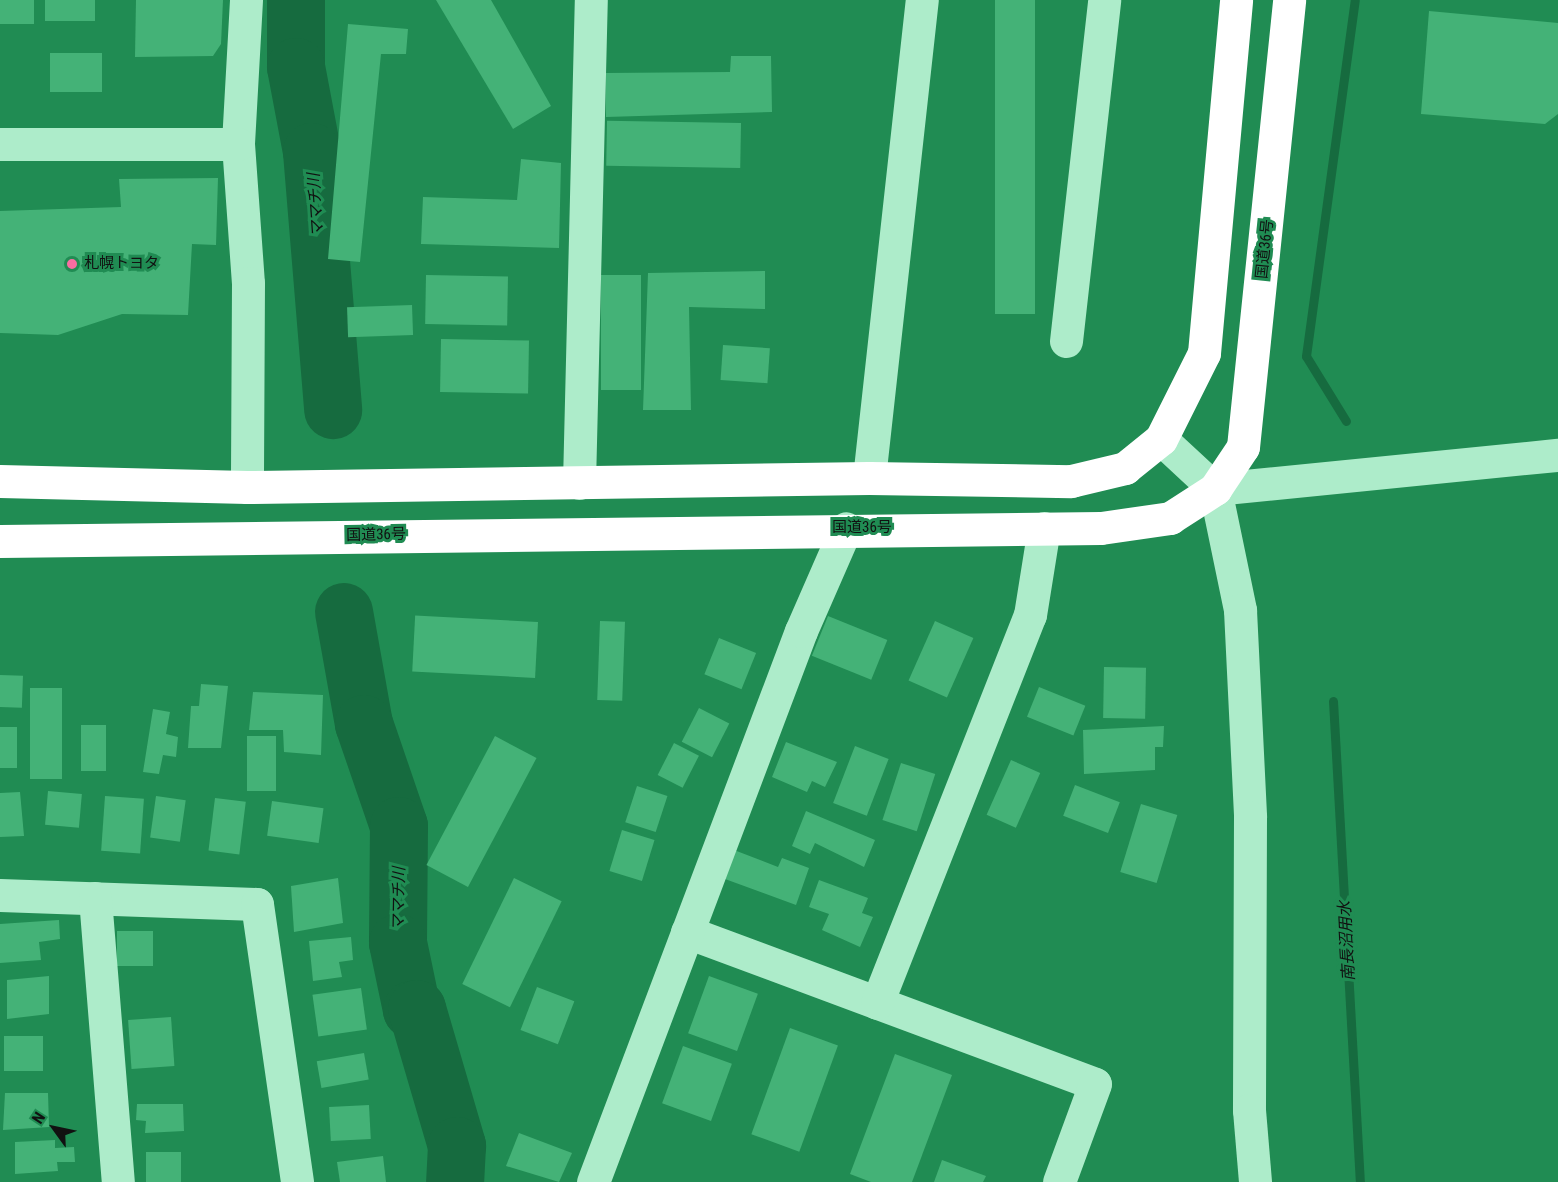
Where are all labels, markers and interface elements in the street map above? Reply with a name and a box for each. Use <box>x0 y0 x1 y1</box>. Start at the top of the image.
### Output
water label: ママチ川 <box>304 172 328 238</box>
street label: 国道36号 <box>1253 218 1277 280</box>
place label: 札幌トヨタ <box>84 255 159 273</box>
marker: 札幌トヨタ <box>65 257 79 271</box>
street label: 国道36号 <box>832 519 892 537</box>
street label: 国道36号 <box>346 525 406 545</box>
water label: ママチ川 <box>389 867 409 931</box>
water label: 南長沼用水 <box>1335 901 1359 981</box>
north arrow <box>24 1098 84 1158</box>
text: N <box>28 1109 49 1127</box>

